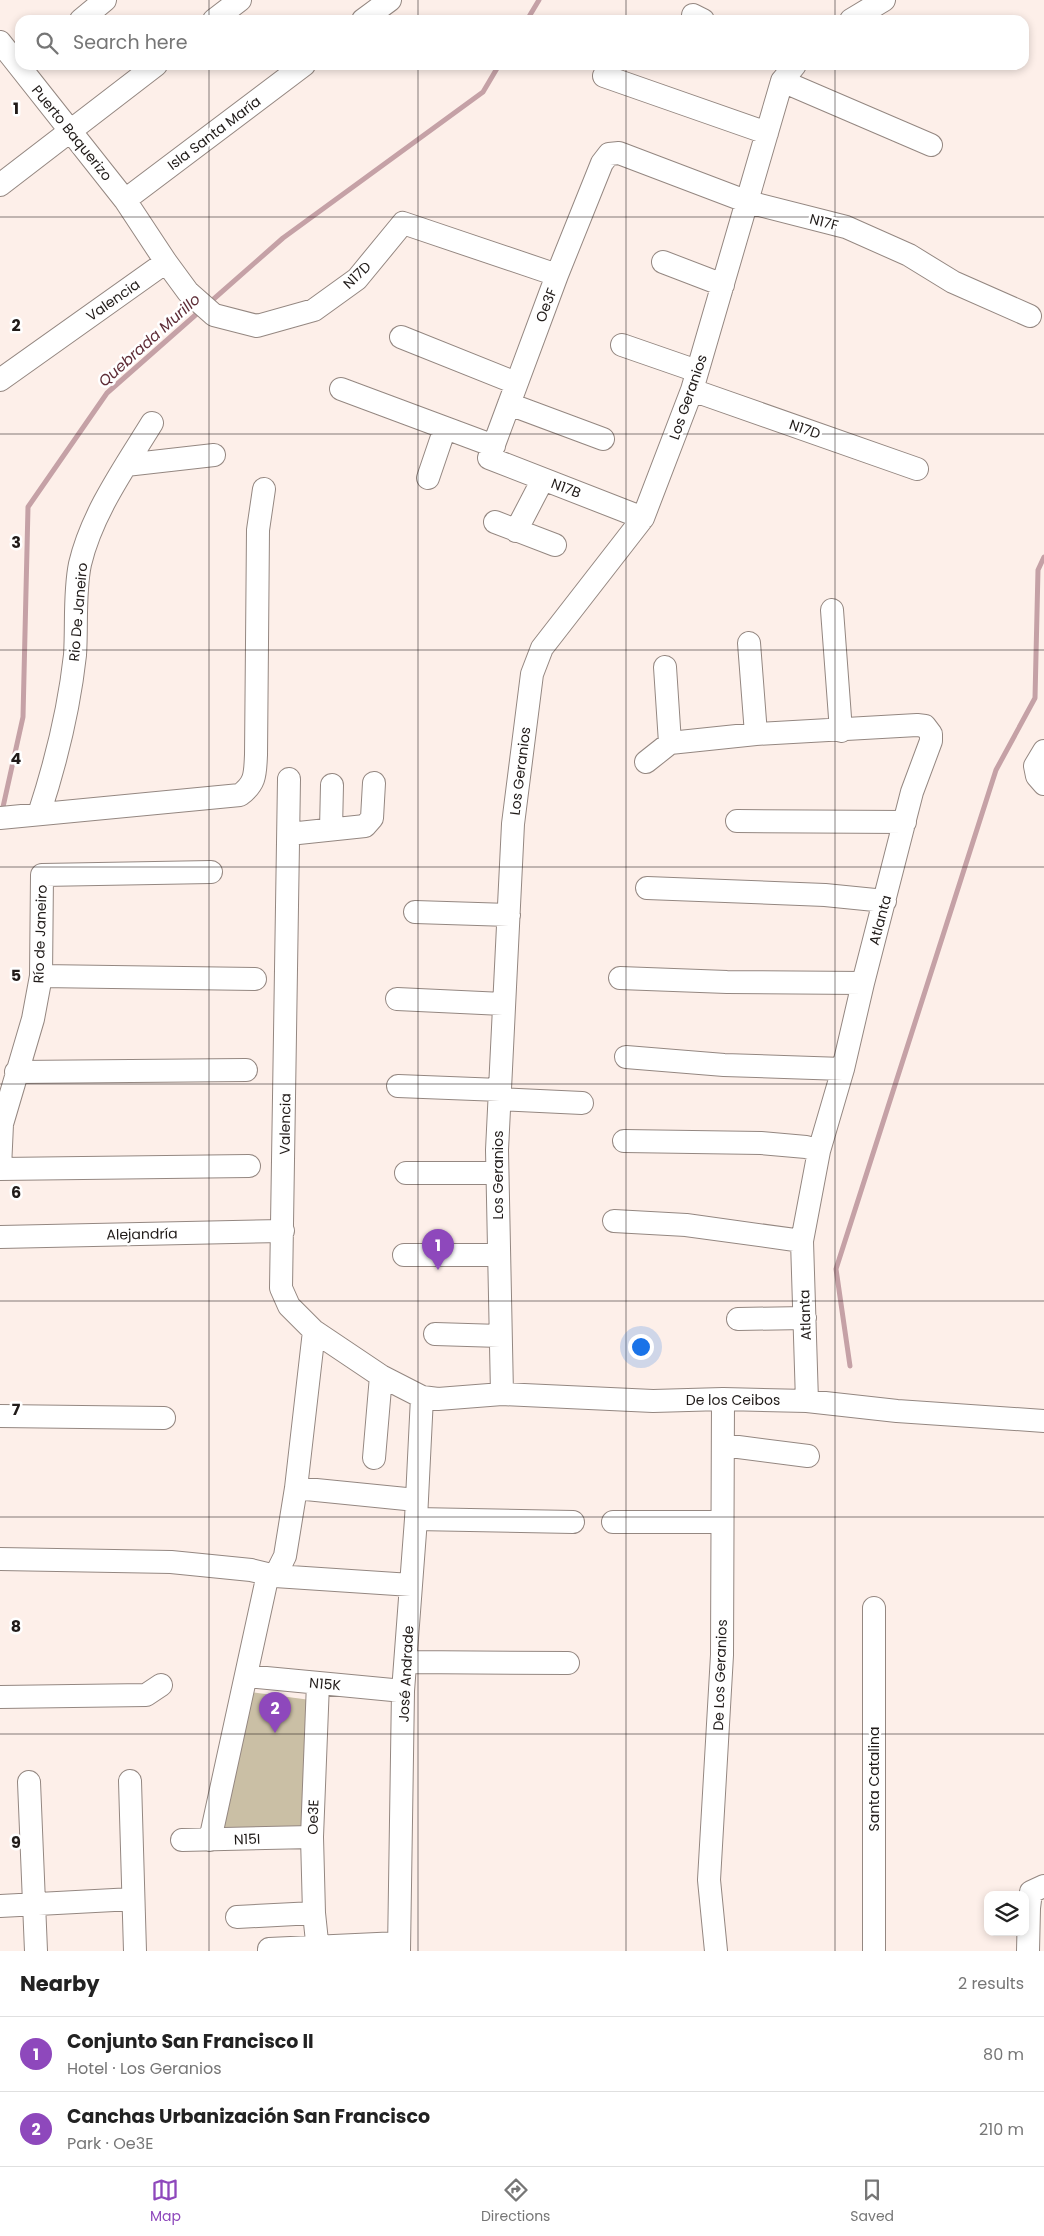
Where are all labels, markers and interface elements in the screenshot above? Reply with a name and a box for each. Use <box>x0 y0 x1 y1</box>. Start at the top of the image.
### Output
search box <box>15 15 1029 70</box>
icon: search <box>33 29 61 57</box>
text: Search here <box>73 29 187 56</box>
street label: Puerto Baquerizo <box>27 81 117 185</box>
street label: Isla Santa María <box>163 91 265 175</box>
text: 1 <box>13 97 19 120</box>
street label: N17F <box>807 209 841 235</box>
street label: N17D <box>339 257 375 293</box>
street label: Valencia <box>82 274 144 326</box>
street label: Oe3F <box>530 285 562 325</box>
water label: Quebrada Murillo <box>94 289 204 391</box>
text: 2 <box>11 314 21 337</box>
street label: Los Geranios <box>664 352 712 442</box>
street label: N17D <box>787 414 823 444</box>
street label: N17B <box>548 473 584 503</box>
text: 3 <box>11 531 21 554</box>
street label: Rio De Janeiro <box>64 562 92 662</box>
street label: Los Geranios <box>505 726 535 816</box>
text: 4 <box>11 747 22 770</box>
street label: Río de Janeiro <box>28 884 52 984</box>
street label: Atlanta <box>864 893 896 947</box>
text: 5 <box>11 964 21 987</box>
street label: Valencia <box>274 1093 296 1155</box>
street label: Los Geranios <box>488 1131 508 1219</box>
text: 6 <box>11 1181 21 1204</box>
street label: Alejandría <box>106 1223 178 1245</box>
pin: 1 <box>422 1229 454 1270</box>
street label: Atlanta <box>794 1289 816 1341</box>
your location <box>628 1334 654 1360</box>
street label: De los Ceibos <box>686 1390 780 1410</box>
text: 7 <box>12 1398 21 1421</box>
text: 8 <box>11 1615 21 1638</box>
street label: De Los Geranios <box>708 1619 732 1731</box>
street label: José Andrade <box>393 1625 419 1723</box>
street label: N15K <box>308 1673 342 1695</box>
pin: 2 <box>259 1692 291 1733</box>
street label: Santa Catalina <box>864 1726 884 1832</box>
street label: Oe3E <box>302 1799 324 1835</box>
street label: N15I <box>233 1829 261 1849</box>
text: 9 <box>11 1831 21 1854</box>
map controls <box>984 1891 1029 1936</box>
button: layers <box>984 1891 1029 1936</box>
text: Nearby <box>20 1969 100 1998</box>
text: 2 results <box>958 1972 1024 1995</box>
text: Conjunto San Francisco II <box>67 2028 314 2055</box>
text: 1 <box>33 2043 39 2066</box>
text: 80 m <box>983 2043 1024 2066</box>
text: Hotel · Los Geranios <box>67 2057 222 2080</box>
text: Canchas Urbanización San Francisco <box>67 2103 430 2130</box>
text: 2 <box>31 2118 41 2141</box>
text: 210 m <box>979 2118 1024 2141</box>
text: Park · Oe3E <box>67 2132 153 2155</box>
tab: Map <box>150 2176 181 2227</box>
tab: Directions <box>481 2176 550 2227</box>
tab: Saved <box>850 2176 894 2227</box>

